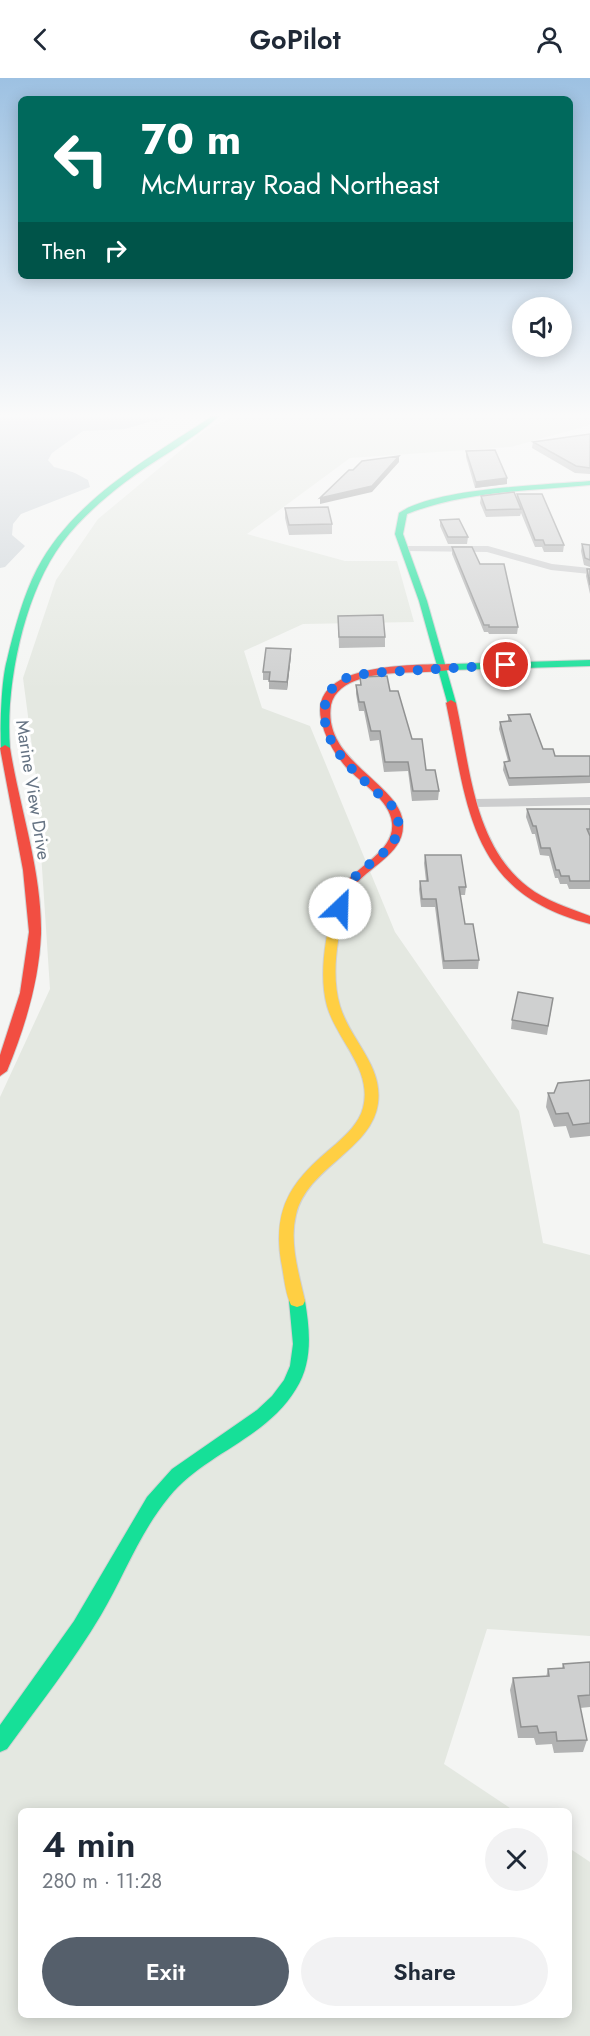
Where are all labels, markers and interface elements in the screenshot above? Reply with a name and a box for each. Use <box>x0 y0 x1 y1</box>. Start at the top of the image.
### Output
text: GoPilot <box>249 20 341 59</box>
icon: back <box>24 23 57 56</box>
icon: person <box>533 23 566 56</box>
text: 70 m <box>141 109 241 170</box>
icon: left <box>42 120 120 198</box>
text: McMurray Road Northeast <box>141 165 439 204</box>
icon: right <box>99 234 132 267</box>
text: Then <box>42 235 87 267</box>
map controls <box>512 297 572 357</box>
button: sound <box>512 297 572 357</box>
pin <box>480 639 531 690</box>
icon: arrive <box>489 648 522 681</box>
street label: Marine View Drive <box>9 718 57 862</box>
position arrow <box>308 876 372 940</box>
text: 4 min <box>42 1818 136 1870</box>
button: close <box>485 1828 548 1891</box>
text: 280 m · 11:28 <box>42 1867 162 1896</box>
button: Exit <box>42 1937 289 2006</box>
button: Share <box>301 1937 548 2006</box>

